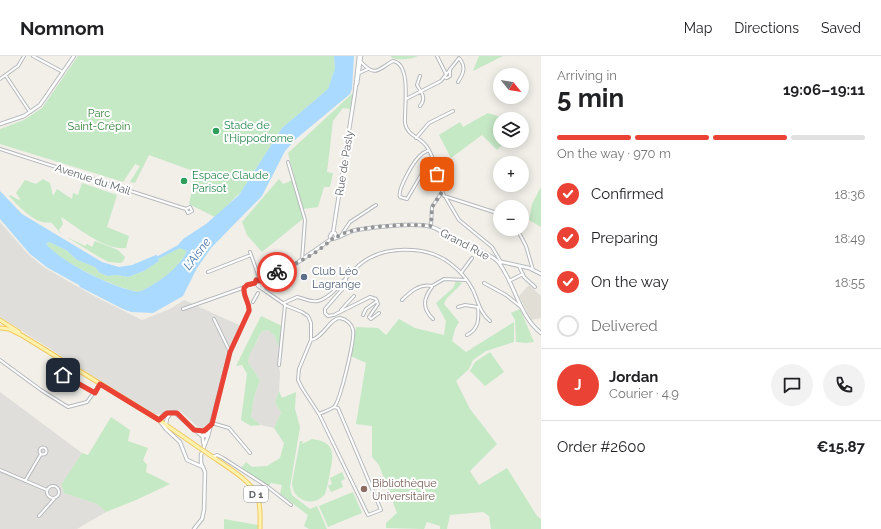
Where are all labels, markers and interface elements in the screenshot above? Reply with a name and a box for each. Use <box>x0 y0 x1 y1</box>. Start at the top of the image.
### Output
text: Nomnom <box>20 17 104 39</box>
text: Map <box>684 20 712 36</box>
text: Directions <box>734 20 799 36</box>
text: Saved <box>821 20 861 36</box>
north arrow <box>493 68 529 104</box>
map controls <box>493 68 529 236</box>
text: Arriving in <box>557 68 617 83</box>
text: 19:06–19:11 <box>783 81 865 99</box>
text: 5 min <box>557 83 624 113</box>
park label: Parc Saint-Crépin <box>67 107 131 133</box>
button: layers <box>493 112 529 148</box>
place label: Stade de l'Hippodrome <box>224 119 294 145</box>
marker: Stade de l'Hippodrome <box>211 126 221 136</box>
street label: Rue de Pasly <box>333 130 356 197</box>
text: On the way · 970 m <box>557 146 671 161</box>
button: + <box>493 156 529 192</box>
pin <box>420 157 454 191</box>
street label: Avenue du Mail <box>53 161 132 198</box>
icon: bag <box>426 163 448 185</box>
place label: Espace Claude Parisot <box>192 169 269 195</box>
marker: Espace Claude Parisot <box>179 176 189 186</box>
icon: check <box>557 183 579 205</box>
text: Confirmed <box>591 185 664 203</box>
text: 18:36 <box>835 187 865 202</box>
button: − <box>493 200 529 236</box>
street label: Grand Rue <box>438 226 492 263</box>
icon: check <box>557 227 579 249</box>
text: Preparing <box>591 229 658 247</box>
text: 18:49 <box>835 231 865 246</box>
water label: L'Aisne <box>181 235 214 273</box>
courier <box>257 252 297 292</box>
icon: bike <box>266 261 288 283</box>
place label: Club Léo Lagrange <box>312 265 361 291</box>
icon: check <box>557 271 579 293</box>
marker: Club Léo Lagrange <box>299 272 309 282</box>
text: On the way <box>591 273 669 291</box>
text: 18:55 <box>835 275 865 290</box>
text: Delivered <box>591 317 658 335</box>
pin <box>46 358 80 392</box>
icon: home <box>52 364 74 386</box>
button: chat <box>771 364 813 406</box>
button: phone <box>823 364 865 406</box>
text: Jordan <box>609 368 658 386</box>
text: J <box>574 376 582 394</box>
text: Courier · 4.9 <box>609 386 679 401</box>
text: Order #2600 <box>557 438 646 456</box>
text: €15.87 <box>816 438 865 456</box>
place label: Bibliothèque Universitaire <box>372 477 437 503</box>
marker: Bibliothèque Universitaire <box>359 484 369 494</box>
road number: D 1 <box>244 486 268 502</box>

